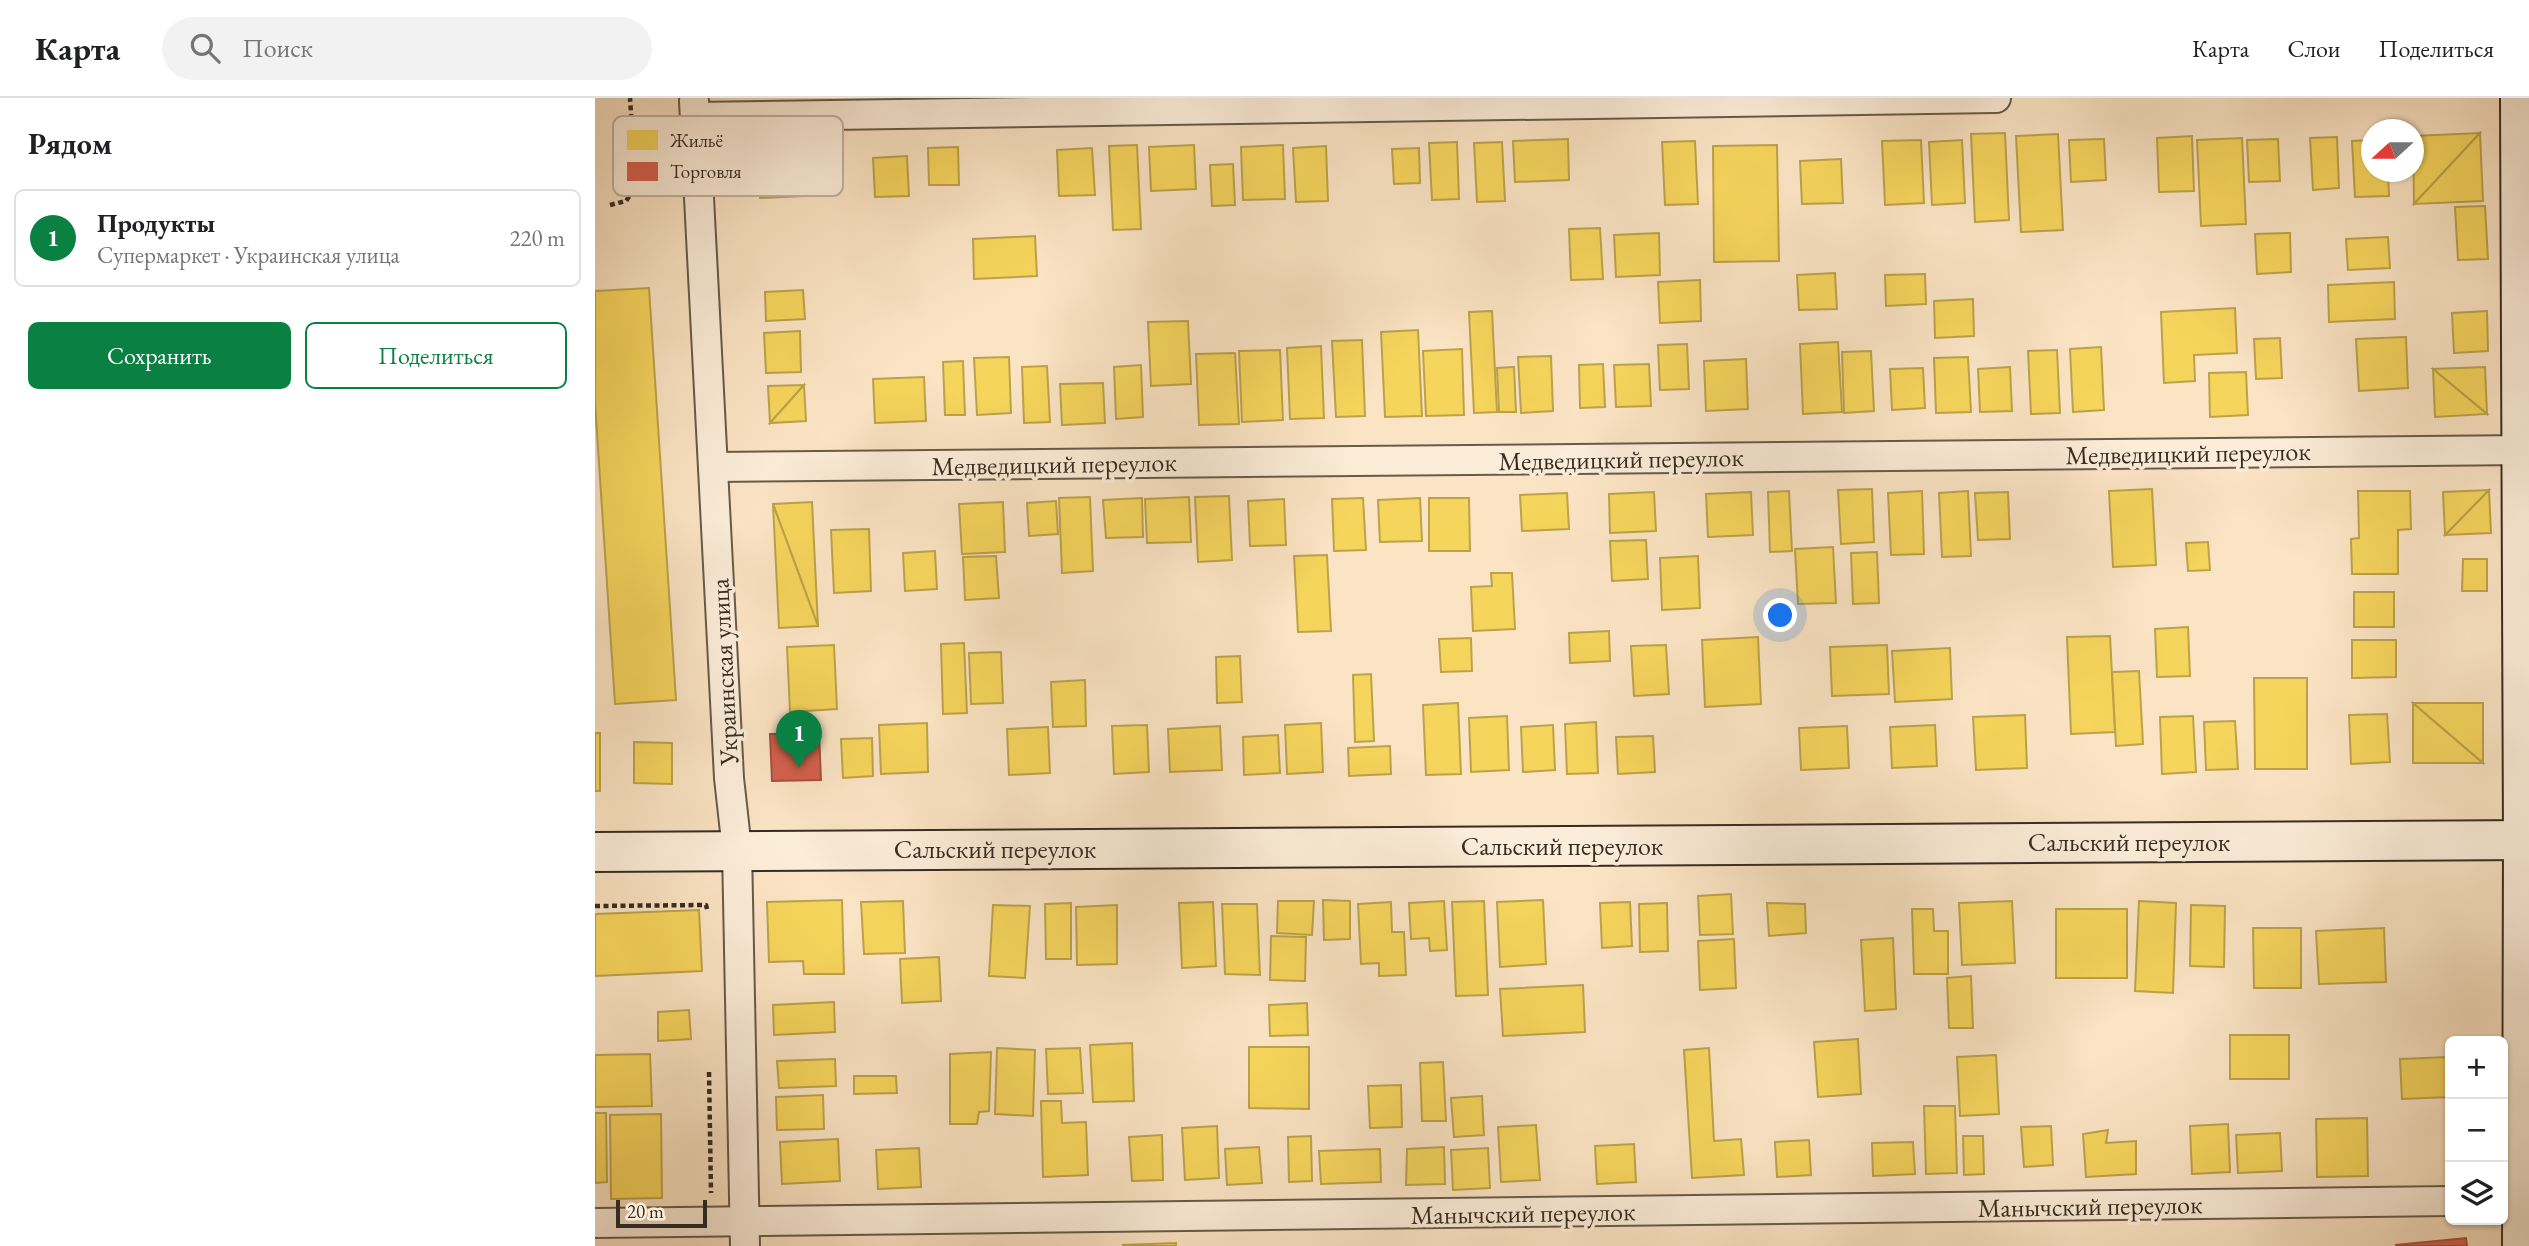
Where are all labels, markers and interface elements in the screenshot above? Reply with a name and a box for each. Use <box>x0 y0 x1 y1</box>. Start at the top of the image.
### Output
search box <box>162 17 652 80</box>
text: Карта <box>35 27 120 70</box>
icon: search <box>186 29 224 67</box>
text: Поиск <box>242 31 313 65</box>
text: Карта <box>2192 33 2249 64</box>
text: Слои <box>2287 33 2341 64</box>
text: Поделиться <box>2379 33 2494 64</box>
legend <box>613 116 843 196</box>
north arrow <box>2361 119 2424 182</box>
text: Рядом <box>28 124 112 163</box>
text: Жильё <box>669 128 723 153</box>
text: Торговля <box>670 159 742 184</box>
text: Продукты <box>97 206 215 240</box>
text: 1 <box>47 223 59 253</box>
text: 220 m <box>509 223 565 253</box>
text: Супермаркет · Украинская улица <box>97 240 400 270</box>
button: Сохранить <box>28 322 291 389</box>
button: Поделиться <box>305 322 567 389</box>
street label: Медведицкий переулок <box>2065 434 2312 472</box>
street label: Медведицкий переулок <box>1498 440 1745 478</box>
street label: Медведицкий переулок <box>931 445 1178 483</box>
street label: Украинская улица <box>702 577 746 767</box>
your location <box>1763 598 1797 632</box>
pin: 1 <box>776 710 822 768</box>
street label: Сальский переулок <box>2028 825 2231 859</box>
street label: Сальский переулок <box>1461 829 1664 863</box>
street label: Сальский переулок <box>894 832 1097 866</box>
map controls <box>2445 1036 2508 1225</box>
button: + <box>2445 1036 2508 1099</box>
button: − <box>2445 1099 2508 1162</box>
button: layers <box>2445 1162 2508 1225</box>
street label: Манычский переулок <box>1977 1187 2203 1225</box>
street label: Манычский переулок <box>1410 1194 1636 1232</box>
scale bar <box>616 1197 707 1229</box>
text: 20 m <box>627 1199 664 1224</box>

